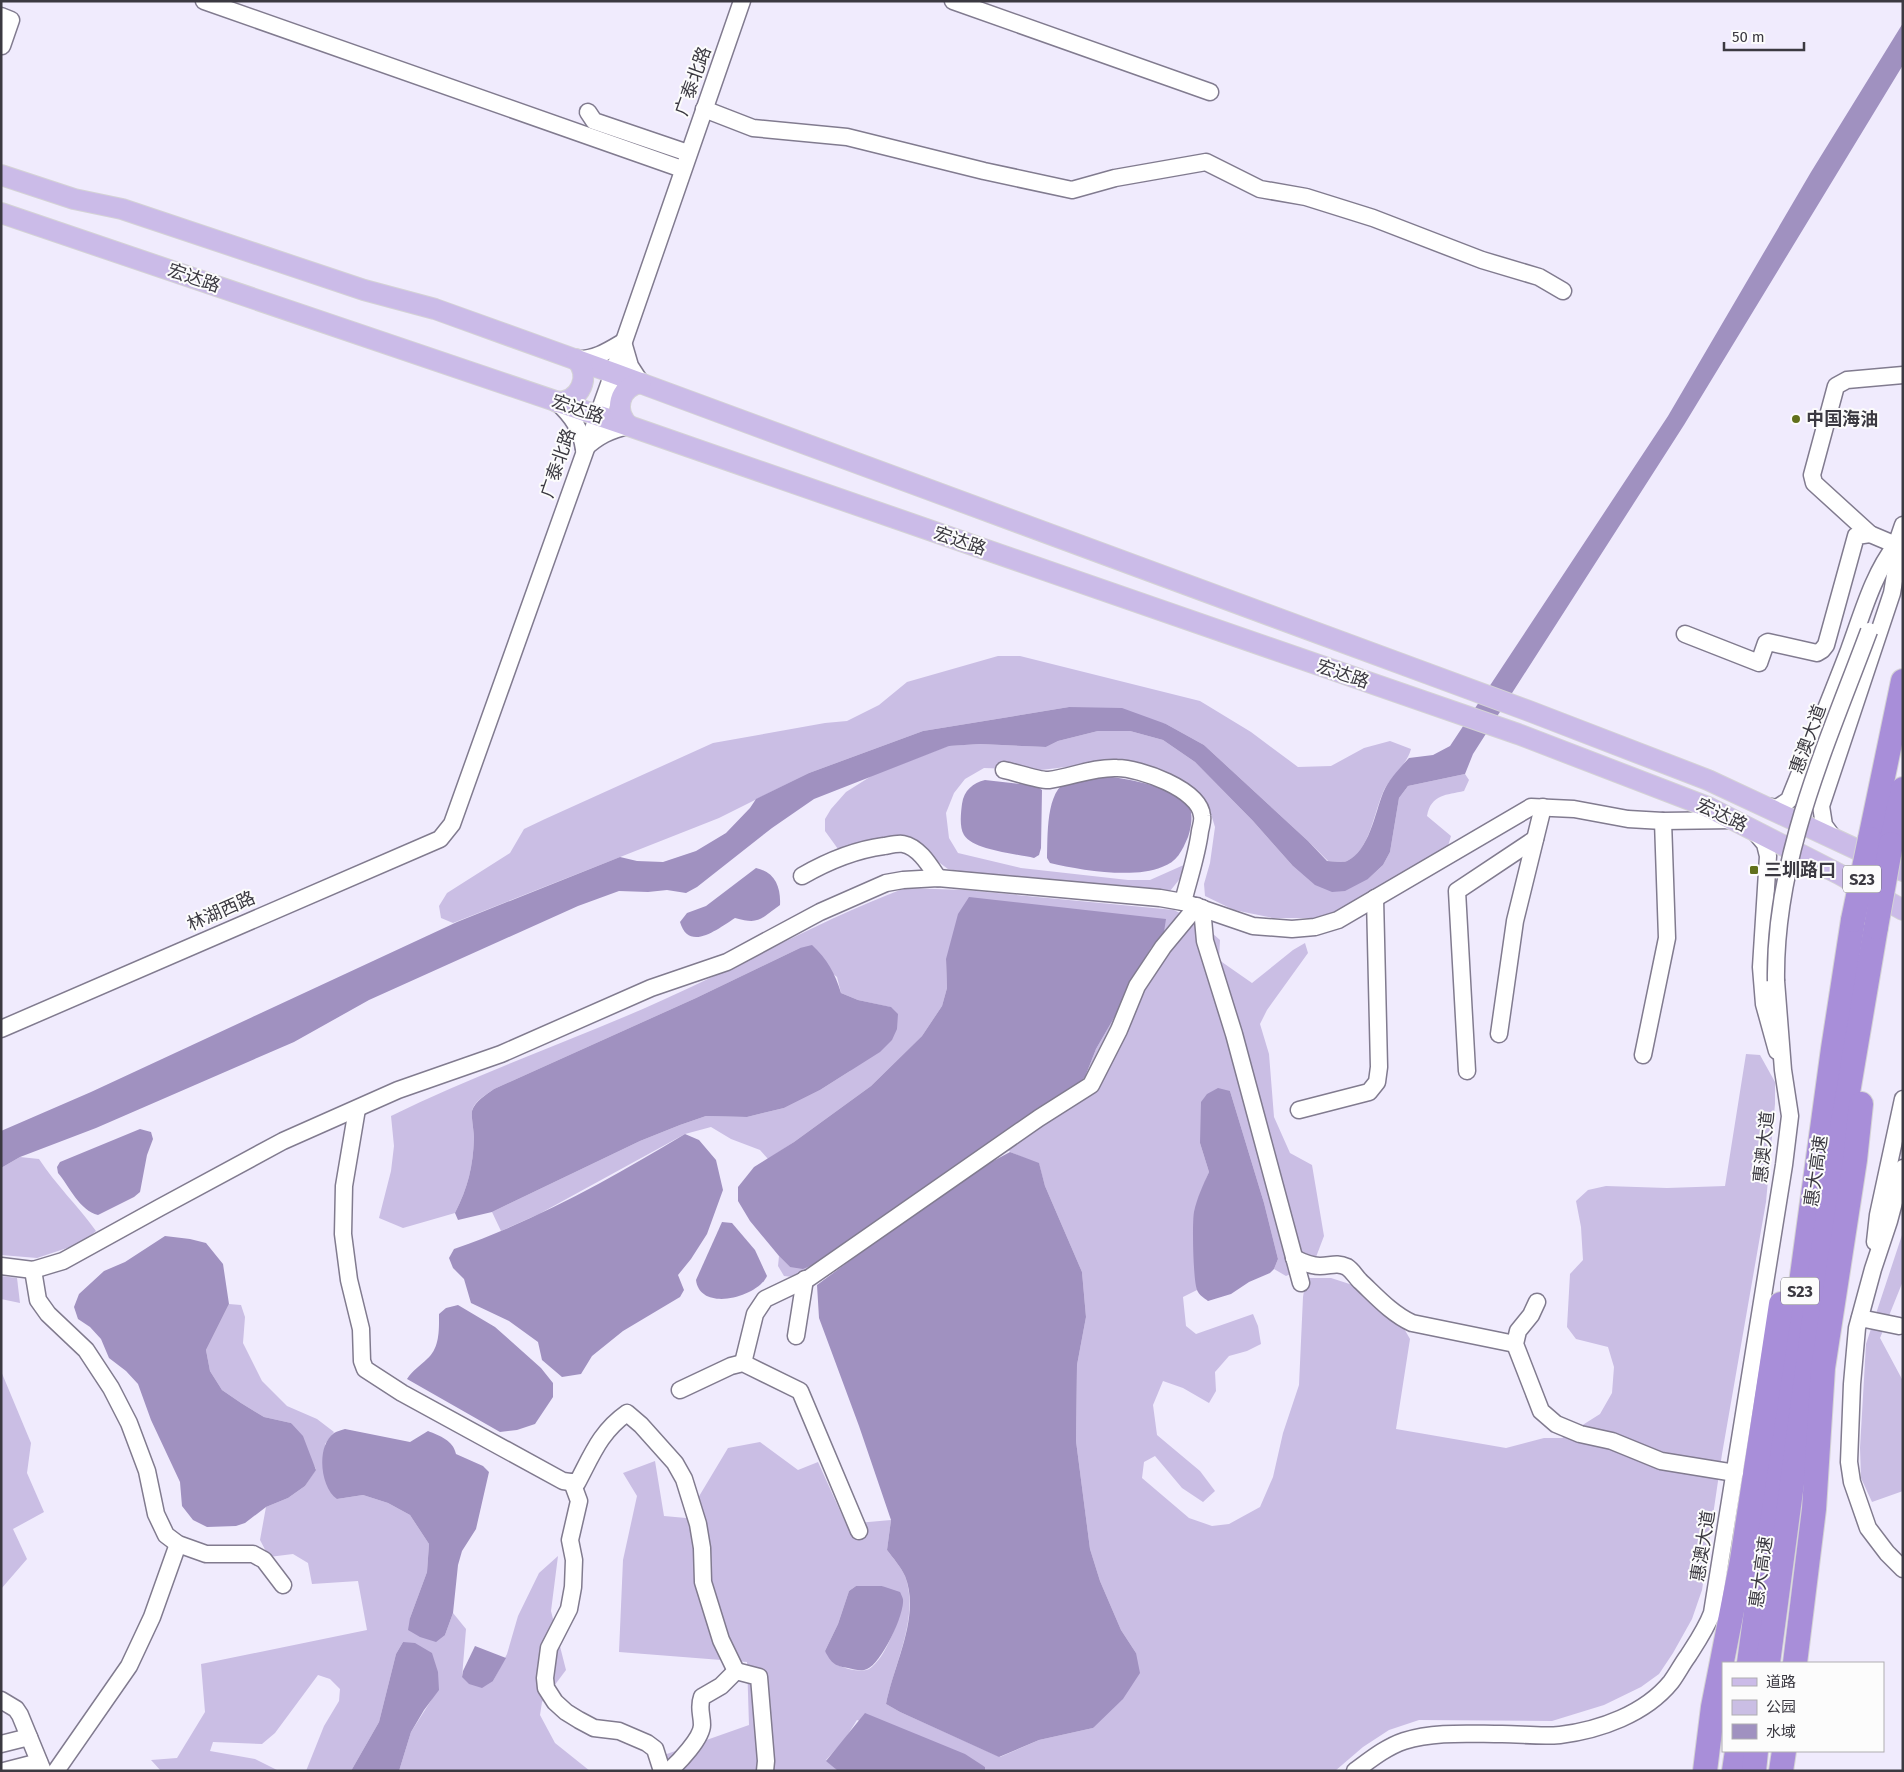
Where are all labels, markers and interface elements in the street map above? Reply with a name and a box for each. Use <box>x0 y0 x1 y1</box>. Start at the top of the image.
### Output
scale bar <box>1724 20 1804 52</box>
text: 50 m <box>1732 28 1765 46</box>
street label: 广泰北路 <box>670 43 716 119</box>
street label: 宏达路 <box>165 259 223 297</box>
street label: 宏达路 <box>549 390 607 428</box>
place label: 中国海油 <box>1806 408 1878 430</box>
marker: 中国海油 <box>1790 413 1802 425</box>
street label: 广泰北路 <box>536 425 580 501</box>
street label: 宏达路 <box>931 522 989 560</box>
street label: 宏达路 <box>1314 655 1372 693</box>
street label: 惠澳大道 <box>1785 701 1831 777</box>
street label: 宏达路 <box>1693 794 1751 836</box>
place label: 三圳路口 <box>1764 859 1836 881</box>
marker: 三圳路口 <box>1748 864 1760 876</box>
road number: S23 <box>1843 866 1881 892</box>
street label: 林湖西路 <box>184 886 258 936</box>
street label: 惠澳大道 <box>1749 1110 1779 1184</box>
street label: 惠大高速 <box>1800 1134 1832 1208</box>
road number: S23 <box>1781 1278 1819 1304</box>
street label: 惠澳大道 <box>1687 1509 1719 1583</box>
street label: 惠大高速 <box>1745 1535 1777 1609</box>
legend <box>1722 1662 1884 1752</box>
text: 道路 <box>1766 1673 1796 1691</box>
text: 公园 <box>1766 1698 1796 1716</box>
text: 水域 <box>1766 1723 1796 1741</box>

